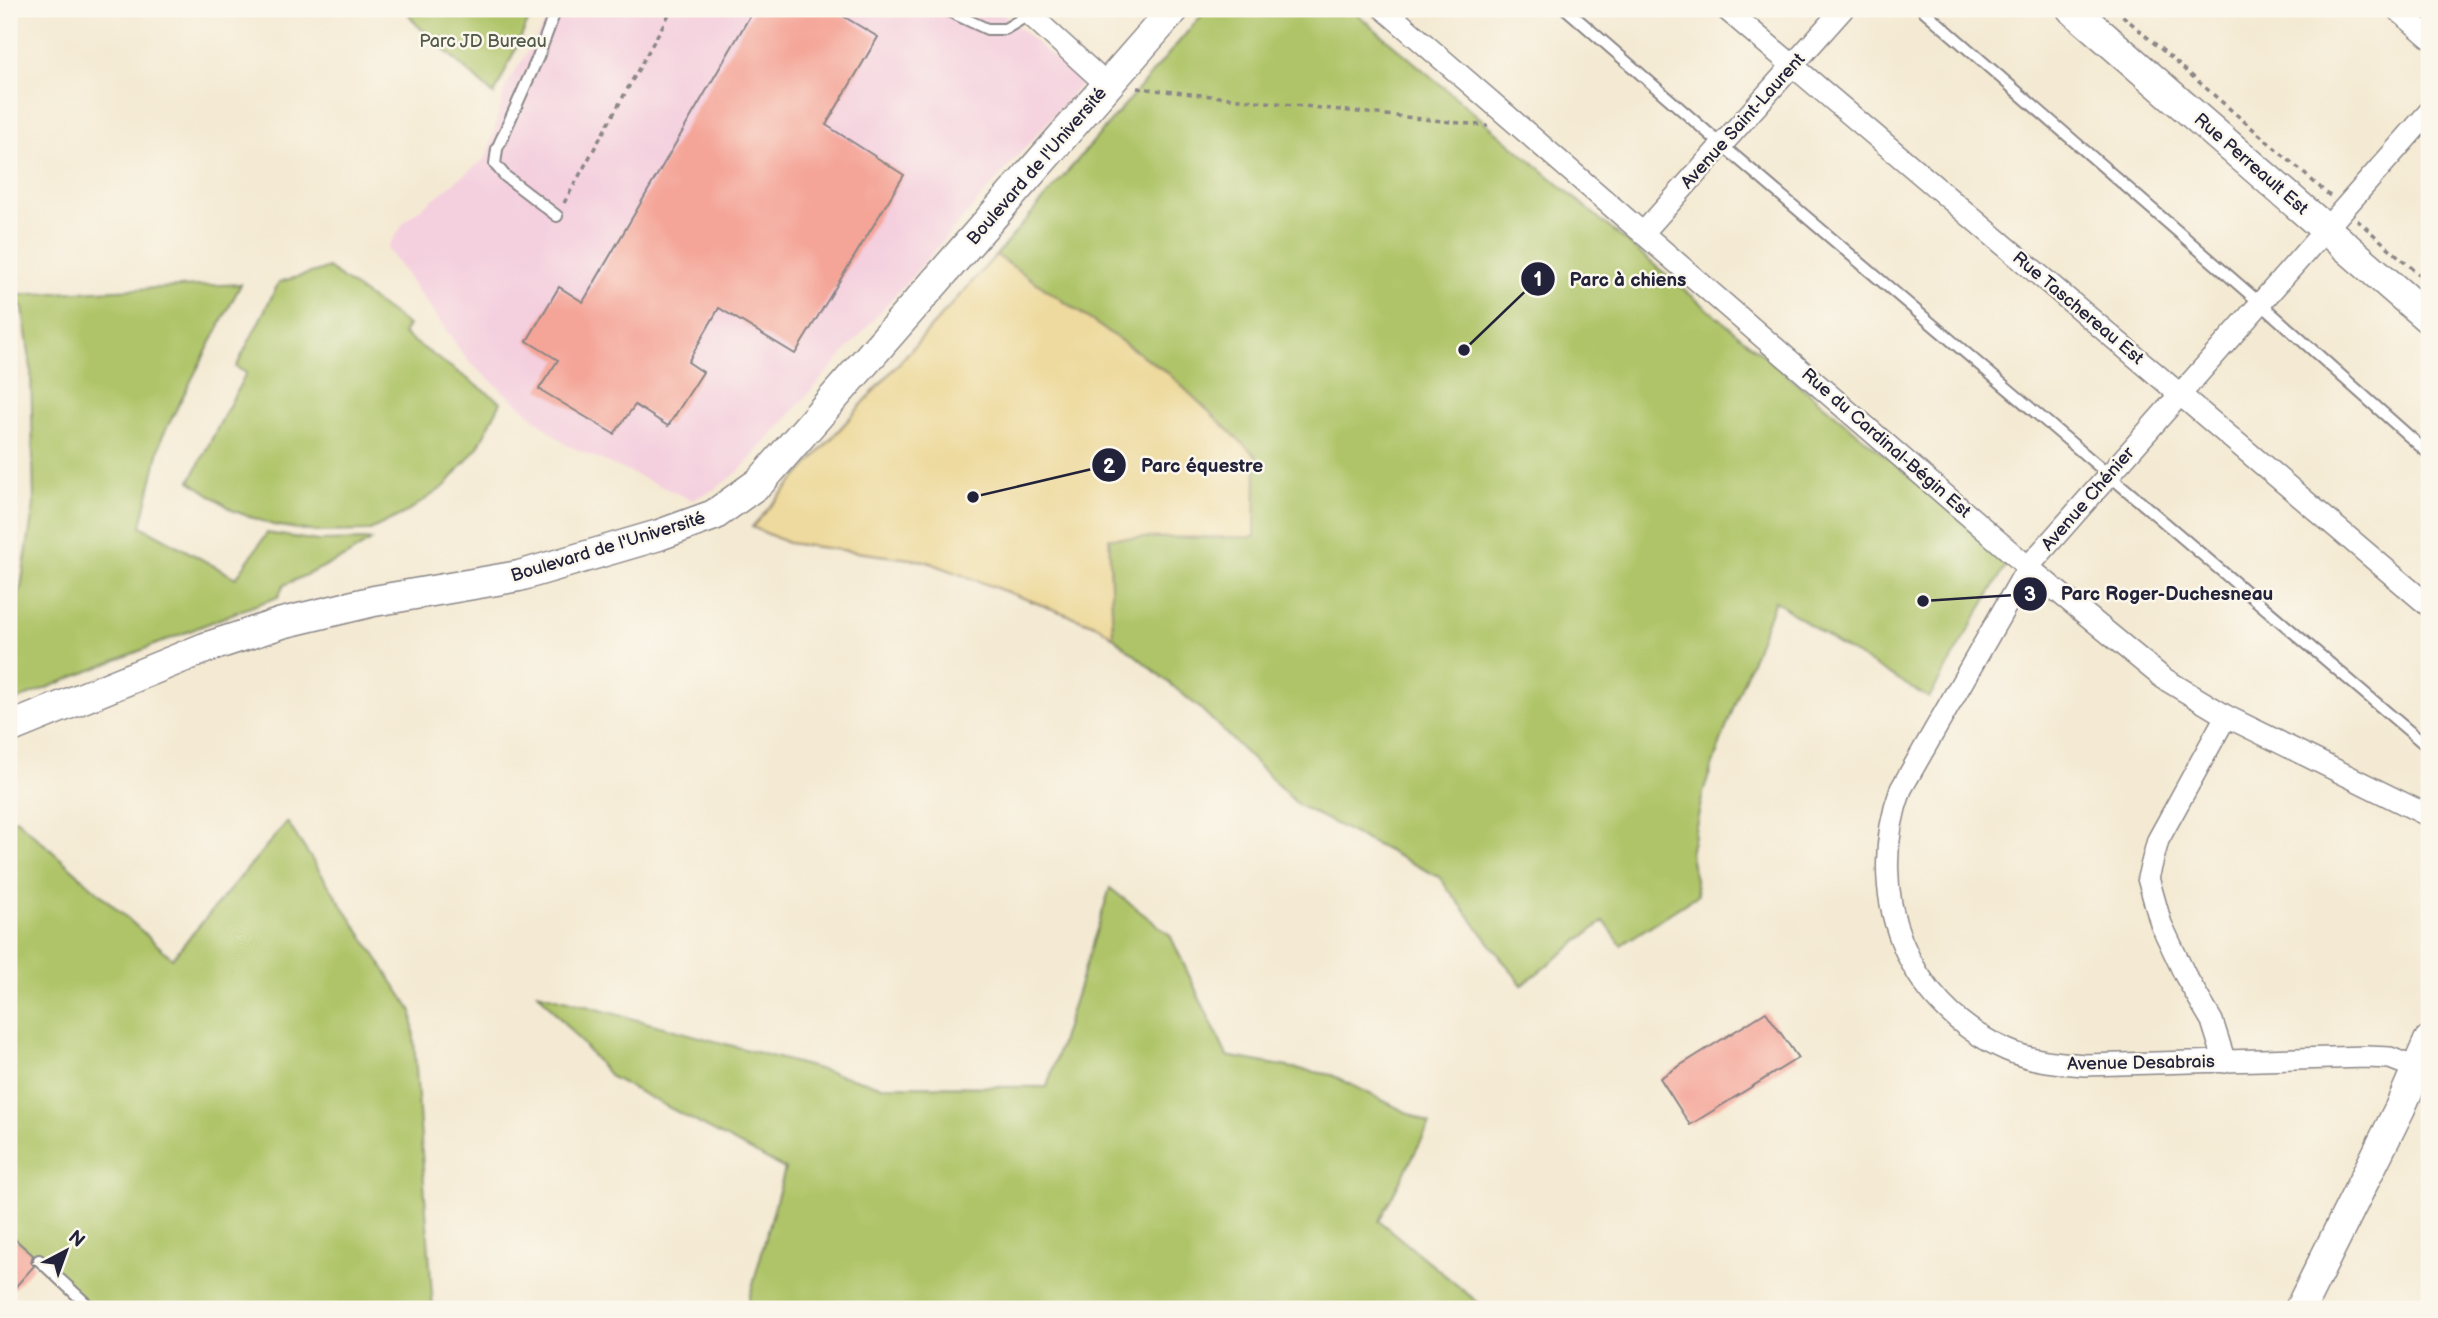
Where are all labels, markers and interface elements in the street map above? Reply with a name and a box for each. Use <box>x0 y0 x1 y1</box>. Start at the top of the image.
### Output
park label: Parc JD Bureau <box>419 31 547 52</box>
street label: Avenue Saint-Laurent <box>1677 49 1810 193</box>
street label: Boulevard de l'Université <box>963 83 1111 249</box>
street label: Rue Perreault Est <box>2190 109 2313 219</box>
street label: Rue Taschereau Est <box>2008 247 2148 369</box>
callout: Parc à chiens <box>1520 259 1700 299</box>
text: 1 <box>1534 267 1542 292</box>
text: Parc à chiens <box>1570 269 1686 292</box>
street label: Rue du Cardinal-Bégin Est <box>1797 364 1975 522</box>
street label: Avenue Chénier <box>2037 443 2139 555</box>
callout: Parc équestre <box>1092 445 1277 485</box>
text: 2 <box>1103 454 1116 479</box>
text: Parc équestre <box>1141 455 1263 478</box>
street label: Boulevard de l'Université <box>508 507 708 587</box>
callout: Parc Roger-Duchesneau <box>2012 574 2288 614</box>
text: 3 <box>2024 582 2036 607</box>
text: Parc Roger-Duchesneau <box>2061 583 2273 606</box>
street label: Avenue Desabrais <box>2067 1051 2215 1075</box>
north arrow <box>32 1216 102 1286</box>
text: N <box>63 1226 89 1253</box>

